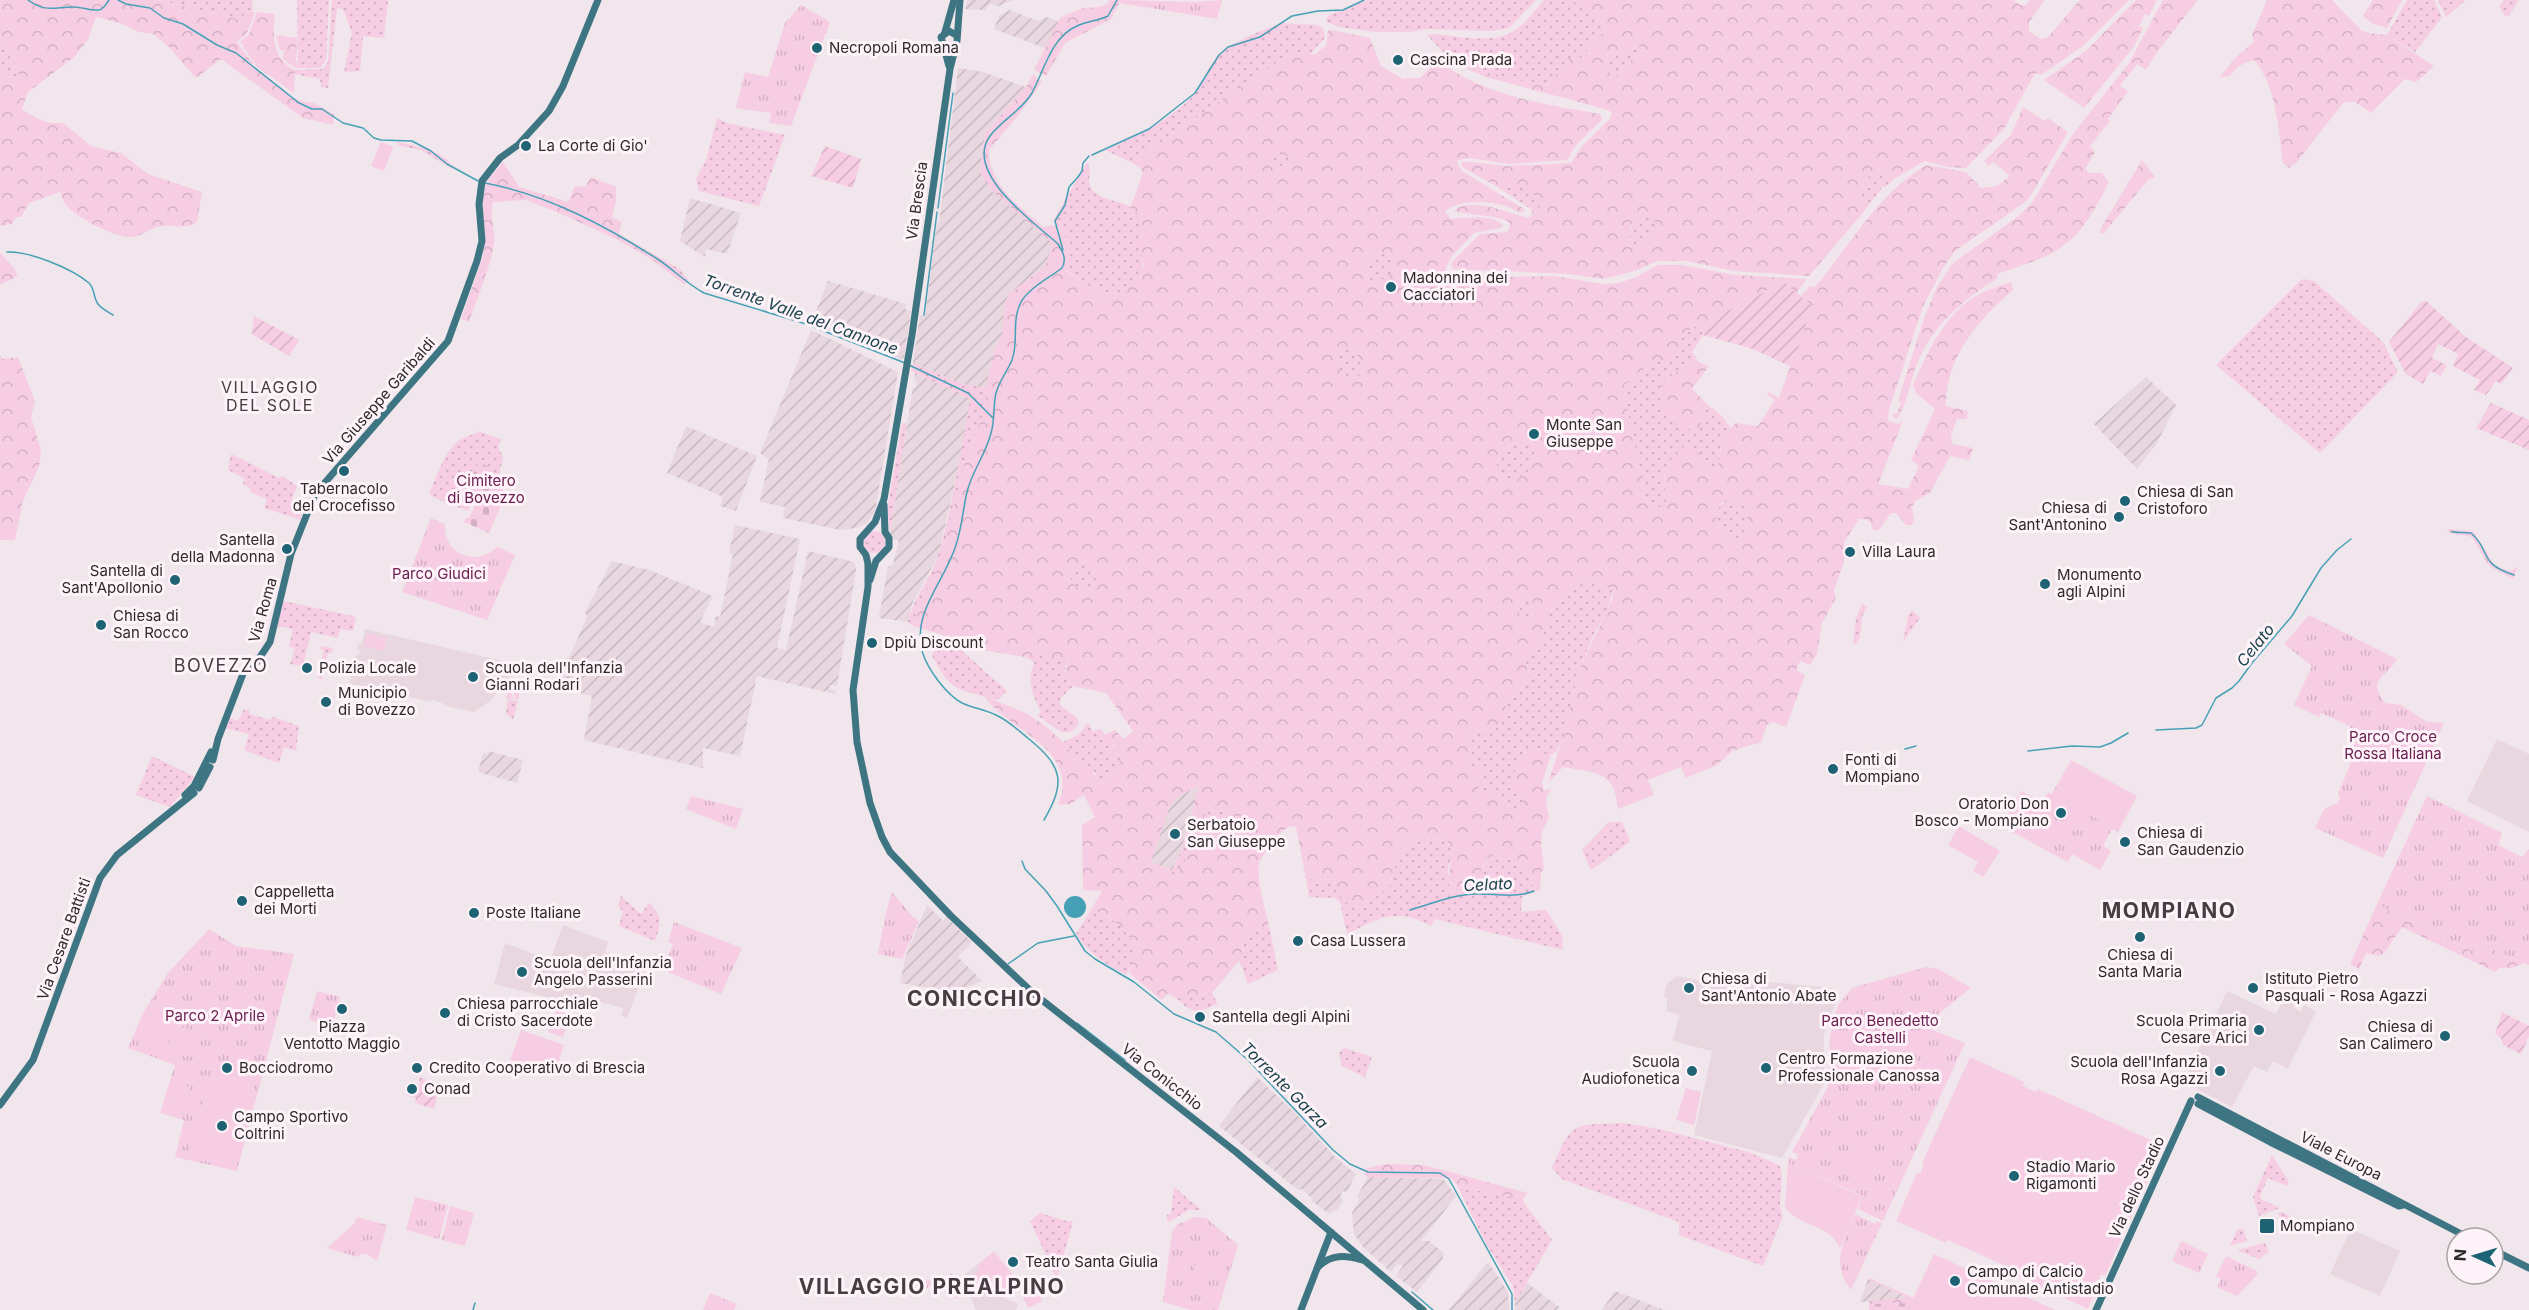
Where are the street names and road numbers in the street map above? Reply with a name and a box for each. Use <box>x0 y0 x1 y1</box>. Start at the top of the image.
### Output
street label: Via Brescia <box>902 160 931 241</box>
street label: Via Giuseppe Garibaldi <box>318 333 439 468</box>
street label: Via Roma <box>244 575 281 645</box>
street label: Via Cesare Battisti <box>33 875 94 1003</box>
street label: Via Conicchio <box>1118 1039 1207 1114</box>
street label: Viale Europa <box>2297 1127 2385 1184</box>
street label: Via dello Stadio <box>2105 1133 2168 1241</box>

